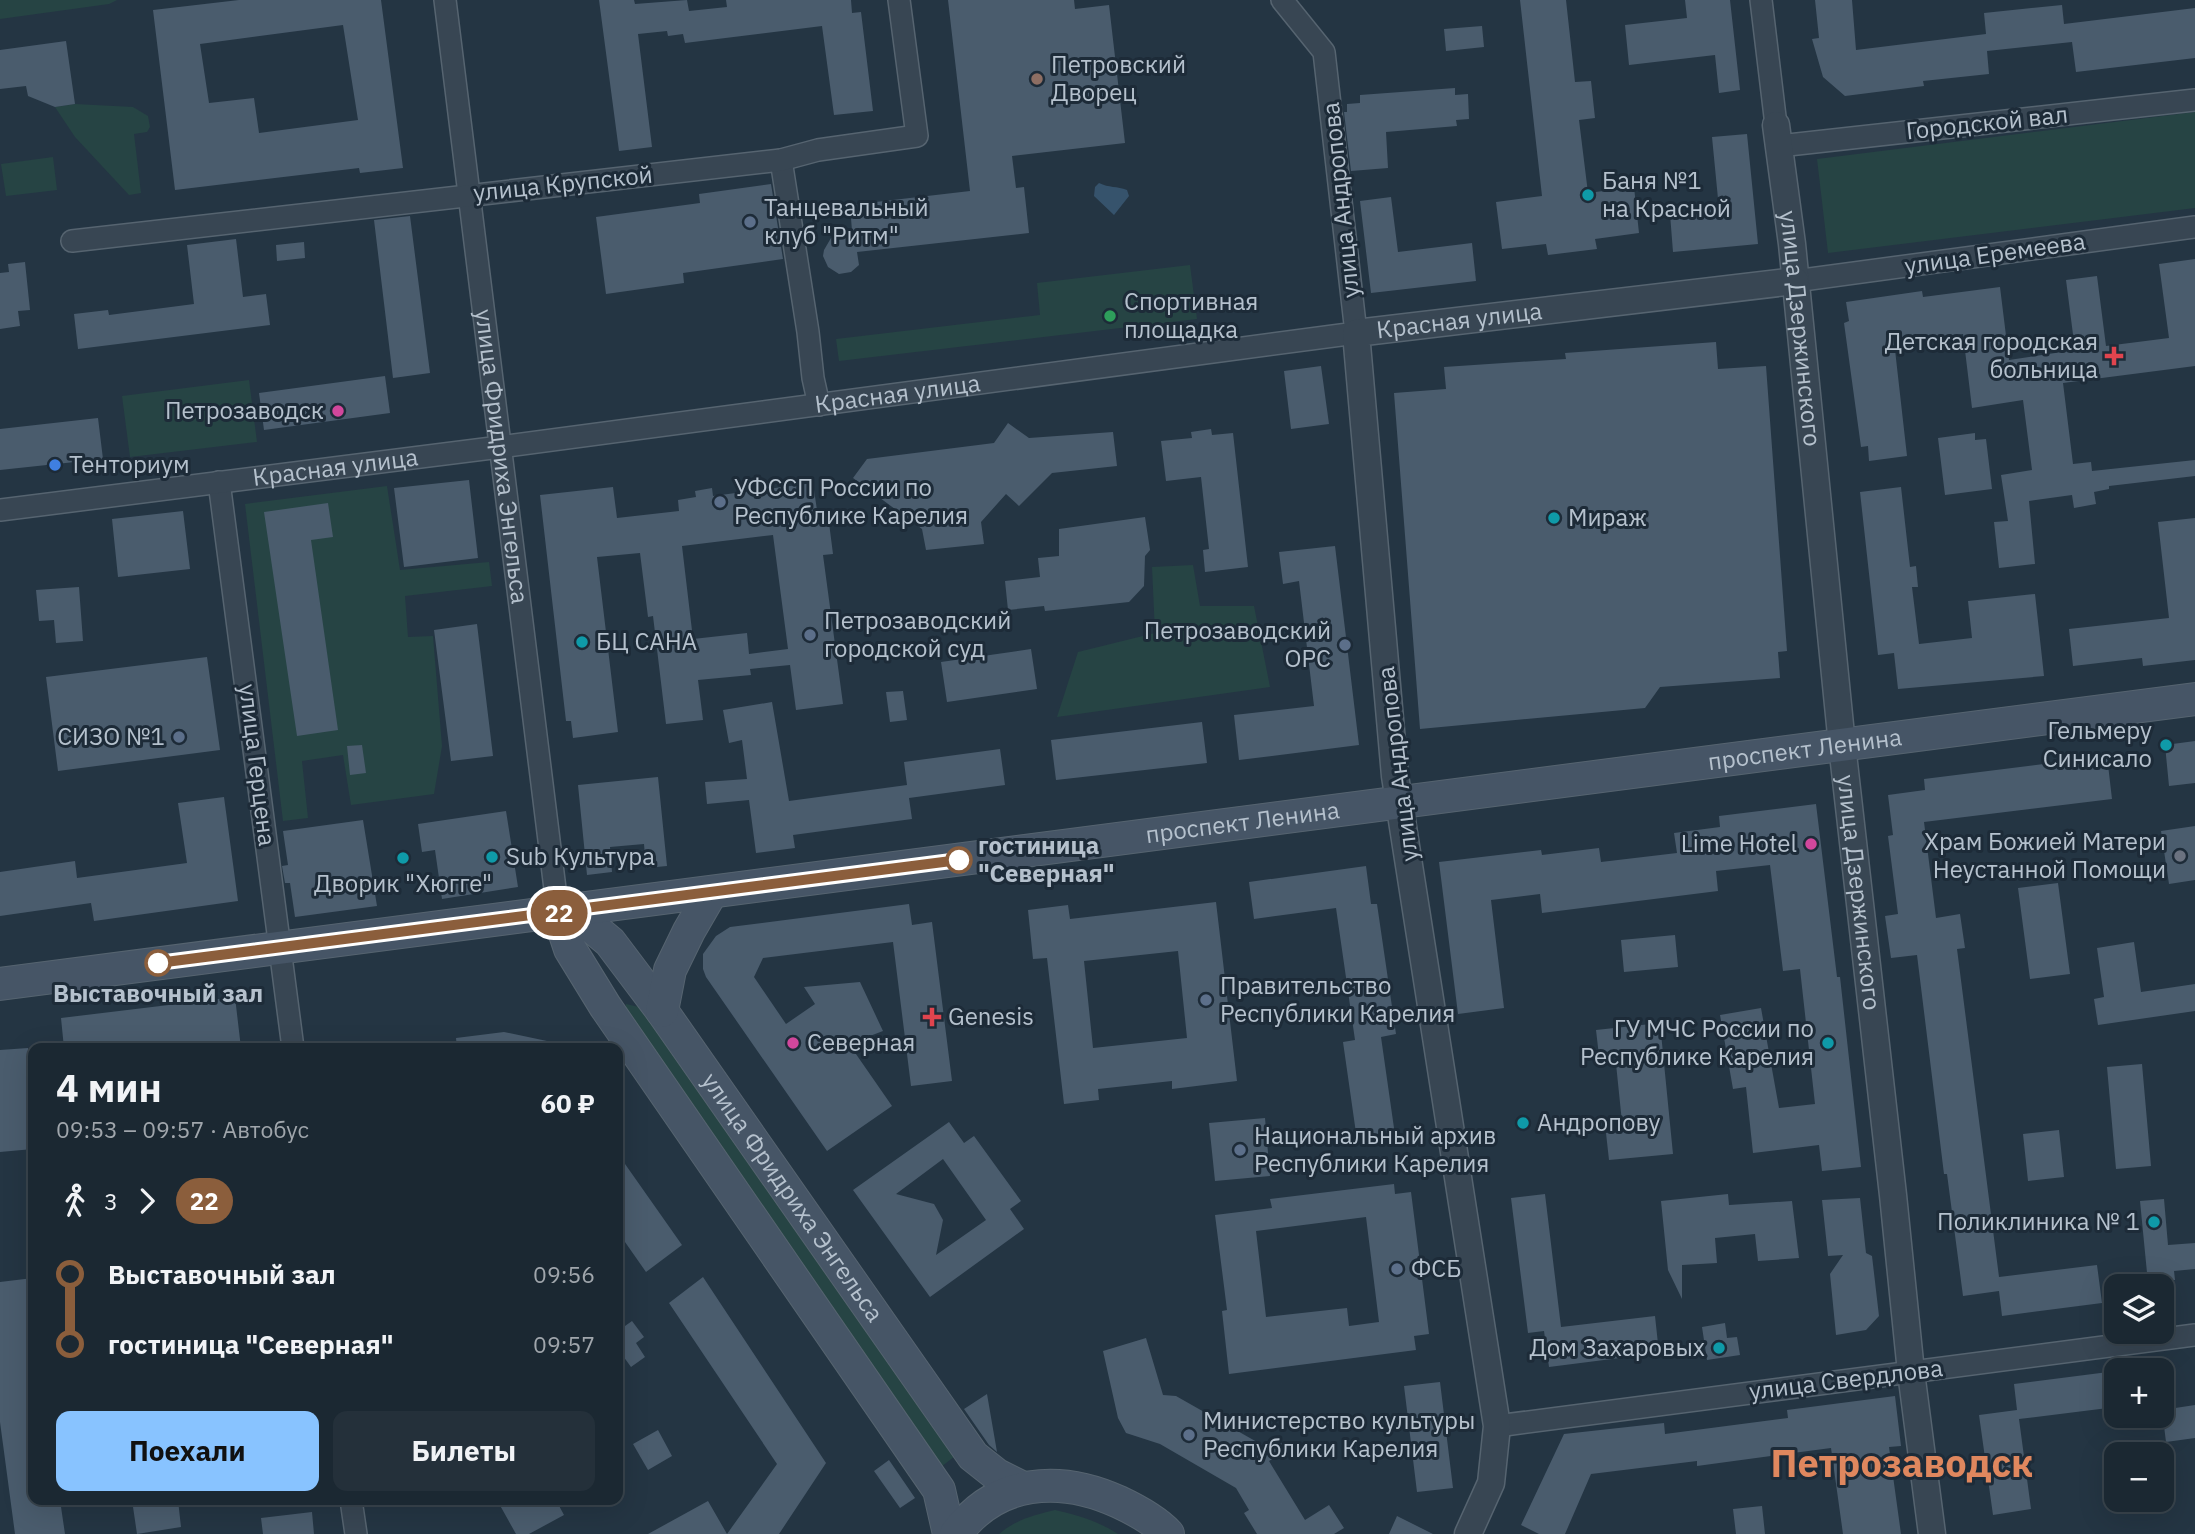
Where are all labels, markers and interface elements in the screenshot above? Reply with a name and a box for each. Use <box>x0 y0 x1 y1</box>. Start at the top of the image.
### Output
place label: Петровский Дворец <box>1051 48 1186 108</box>
marker: Петровский Дворец <box>1029 71 1045 87</box>
street label: Городской вал <box>1904 98 2069 146</box>
street label: улица Андропова <box>1314 100 1366 300</box>
street label: улица Крупской <box>472 158 654 208</box>
place label: Баня №1 на Красной <box>1602 164 1731 224</box>
marker: Баня №1 на Красной <box>1580 187 1596 203</box>
place label: Танцевальный клуб "Ритм" <box>764 191 929 251</box>
street label: улица Дзержинского <box>1773 208 1829 448</box>
marker: Танцевальный клуб "Ритм" <box>742 214 758 230</box>
street label: улица Еремеева <box>1902 224 2088 282</box>
place label: Спортивная площадка <box>1124 285 1258 345</box>
street label: Красная улица <box>1375 294 1544 345</box>
street label: улица Фридриха Энгельса <box>468 307 537 606</box>
marker: Спортивная площадка <box>1102 308 1118 324</box>
place label: Детская городская больница <box>1885 325 2098 385</box>
marker: Детская городская больница <box>2104 346 2124 366</box>
street label: Красная улица <box>813 366 982 420</box>
place label: Петрозаводск <box>165 394 324 426</box>
marker: Петрозаводск <box>330 403 346 419</box>
street label: Красная улица <box>251 440 420 493</box>
place label: Тенториум <box>69 448 190 480</box>
marker: Тенториум <box>47 457 63 473</box>
place label: УФССП России по Республике Карелия <box>734 471 968 531</box>
marker: УФССП России по Республике Карелия <box>712 494 728 510</box>
place label: Мираж <box>1568 501 1647 533</box>
marker: Мираж <box>1546 510 1562 526</box>
place label: Петрозаводский городской суд <box>824 604 1011 664</box>
place label: Петрозаводский ОРС <box>1144 614 1331 674</box>
place label: БЦ САНА <box>596 625 697 657</box>
marker: Петрозаводский городской суд <box>802 627 818 643</box>
marker: БЦ САНА <box>574 634 590 650</box>
marker: Петрозаводский ОРС <box>1337 637 1353 653</box>
street label: улица Андропова <box>1369 664 1425 864</box>
street label: улица Герцена <box>232 682 284 848</box>
place label: Гельмеру Синисало <box>2043 714 2152 774</box>
place label: СИЗО №1 <box>57 720 165 752</box>
street label: проспект Ленина <box>1706 720 1904 777</box>
marker: СИЗО №1 <box>171 729 187 745</box>
marker: Гельмеру Синисало <box>2158 737 2174 753</box>
street label: улица Дзержинского <box>1830 773 1889 1012</box>
street label: проспект Ленина <box>1144 793 1341 850</box>
place label: Храм Божией Матери Неустанной Помощи <box>1924 825 2166 885</box>
place label: Lime Hotel <box>1681 827 1797 859</box>
place label: гостиница "Северная" <box>978 829 1115 889</box>
marker: Lime Hotel <box>1803 836 1819 852</box>
place label: Sub Культура <box>506 840 655 872</box>
marker: гостиница "Северная" <box>946 847 972 873</box>
marker: Храм Божией Матери Неустанной Помощи <box>2172 848 2188 864</box>
marker: Sub Культура <box>484 849 500 865</box>
marker: Дворик "Хюгге" <box>395 850 411 866</box>
place label: Дворик "Хюгге" <box>314 867 492 899</box>
line badge: 22 <box>528 890 590 936</box>
text: 22 <box>545 897 573 929</box>
marker: Выставочный зал <box>145 950 171 976</box>
place label: Правительство Республики Карелия <box>1220 969 1455 1029</box>
place label: Выставочный зал <box>53 977 263 1009</box>
marker: Правительство Республики Карелия <box>1198 992 1214 1008</box>
place label: Genesis <box>948 1000 1034 1032</box>
marker: Genesis <box>922 1007 942 1027</box>
place label: ГУ МЧС России по Республике Карелия <box>1580 1012 1814 1072</box>
place label: Северная <box>807 1026 915 1058</box>
marker: Северная <box>785 1035 801 1051</box>
marker: ГУ МЧС России по Республике Карелия <box>1820 1035 1836 1051</box>
text: 4 мин <box>56 1063 162 1112</box>
street label: улица Фридриха Энгельса <box>695 1066 891 1328</box>
text: 60 ₽ <box>540 1086 595 1120</box>
place label: Андропову <box>1537 1106 1661 1138</box>
text: 09:53 – 09:57 · Автобус <box>56 1114 309 1144</box>
marker: Андропову <box>1515 1115 1531 1131</box>
place label: Национальный архив Республики Карелия <box>1254 1119 1496 1179</box>
marker: Национальный архив Республики Карелия <box>1232 1142 1248 1158</box>
icon: walk <box>56 1182 94 1220</box>
icon: forward <box>128 1182 166 1220</box>
text: 22 <box>190 1185 219 1217</box>
text: 3 <box>104 1186 118 1216</box>
place label: Поликлиника № 1 <box>1937 1205 2140 1237</box>
marker: Поликлиника № 1 <box>2146 1214 2162 1230</box>
place label: ФСБ <box>1411 1252 1461 1284</box>
text: Выставочный зал <box>108 1257 336 1291</box>
text: 09:56 <box>533 1259 595 1289</box>
marker: ФСБ <box>1389 1261 1405 1277</box>
map controls <box>2104 1274 2174 1512</box>
button: layers <box>2104 1274 2174 1344</box>
text: гостиница "Северная" <box>108 1327 394 1361</box>
text: 09:57 <box>533 1329 595 1359</box>
place label: Дом Захаровых <box>1530 1331 1705 1363</box>
marker: Дом Захаровых <box>1711 1340 1727 1356</box>
street label: улица Свердлова <box>1747 1351 1945 1407</box>
button: + <box>2104 1358 2174 1428</box>
place label: Министерство культуры Республики Карелия <box>1203 1404 1475 1464</box>
button: Поехали <box>56 1411 319 1491</box>
button: Билеты <box>333 1411 595 1491</box>
marker: Министерство культуры Республики Карелия <box>1181 1427 1197 1443</box>
district label: Петрозаводск <box>1770 1438 2034 1487</box>
button: − <box>2104 1442 2174 1512</box>

